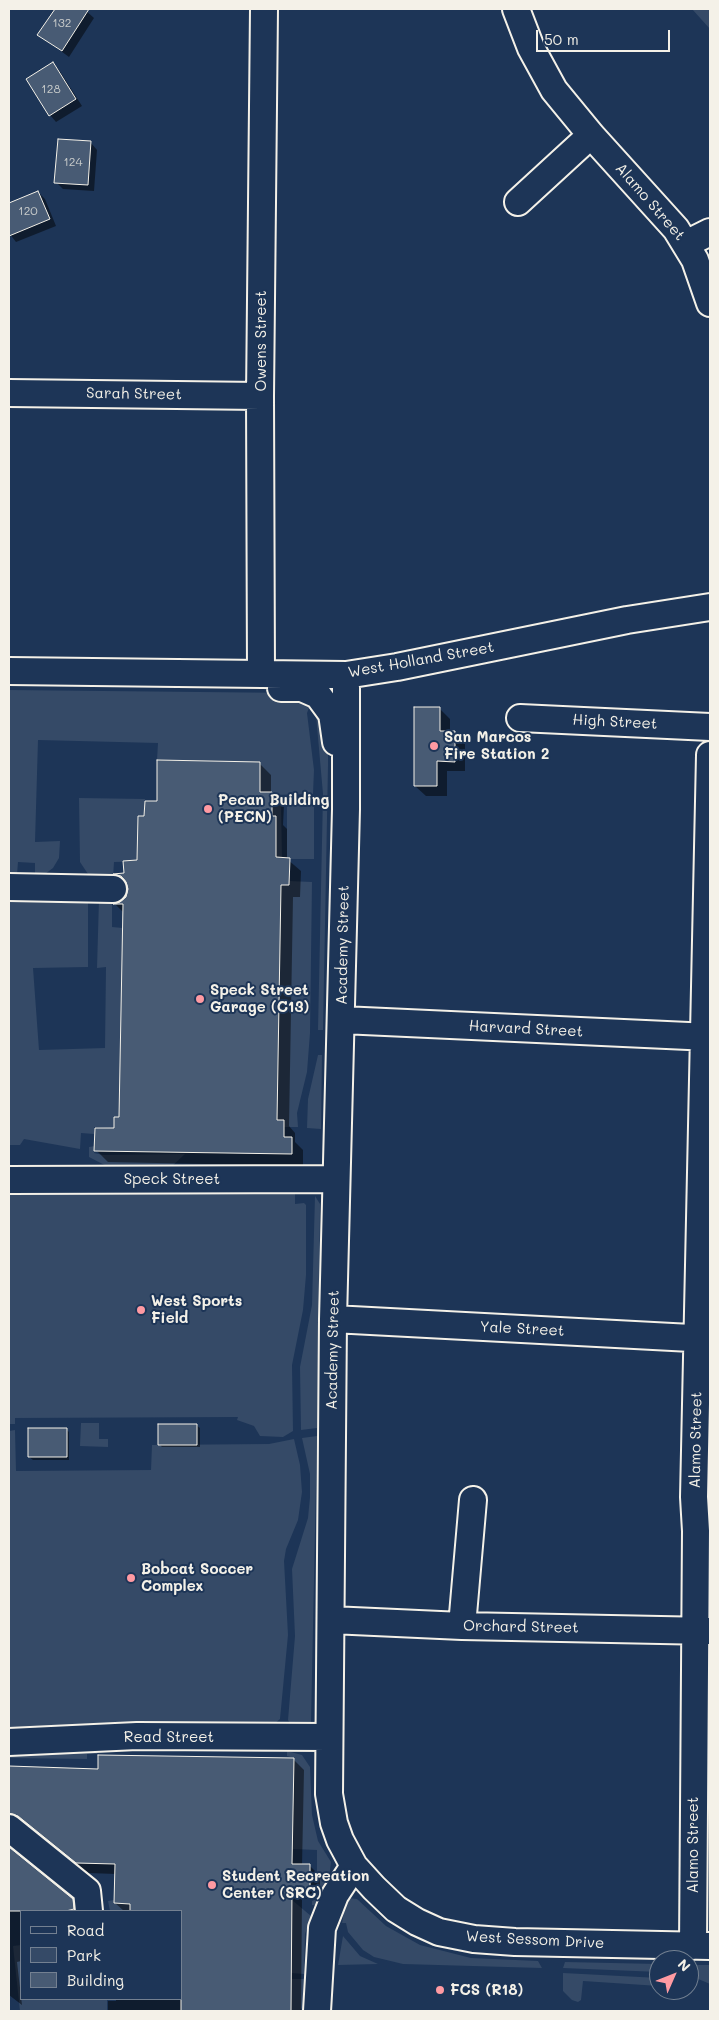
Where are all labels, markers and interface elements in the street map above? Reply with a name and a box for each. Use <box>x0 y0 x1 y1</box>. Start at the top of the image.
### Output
house number: 132 <box>52 16 72 30</box>
scale bar <box>539 20 673 52</box>
text: 50 m <box>544 29 579 49</box>
house number: 128 <box>41 82 61 96</box>
house number: 124 <box>63 155 83 169</box>
street label: Alamo Street <box>611 160 689 244</box>
house number: 120 <box>18 204 38 218</box>
street label: Owens Street <box>252 291 270 391</box>
street label: Sarah Street <box>86 384 182 404</box>
street label: West Holland Street <box>347 638 495 682</box>
street label: High Street <box>572 711 658 733</box>
place label: San Marcos Fire Station 2 <box>444 728 549 763</box>
marker: San Marcos Fire Station 2 <box>428 740 440 752</box>
place label: Pecan Building (PECN) <box>218 791 329 826</box>
marker: Pecan Building (PECN) <box>202 803 214 815</box>
street label: Academy Street <box>333 885 353 1005</box>
place label: Speck Street Garage (C13) <box>210 981 309 1016</box>
marker: Speck Street Garage (C13) <box>194 993 206 1005</box>
street label: Harvard Street <box>468 1017 584 1041</box>
street label: Speck Street <box>124 1170 220 1188</box>
street label: Academy Street <box>323 1290 343 1410</box>
place label: West Sports Field <box>151 1292 242 1327</box>
marker: West Sports Field <box>135 1304 147 1316</box>
street label: Yale Street <box>479 1318 565 1340</box>
street label: Alamo Street <box>686 1391 706 1489</box>
place label: Bobcat Soccer Complex <box>141 1560 253 1595</box>
marker: Bobcat Soccer Complex <box>125 1572 137 1584</box>
street label: Orchard Street <box>463 1617 579 1637</box>
street label: Read Street <box>124 1728 214 1746</box>
street label: Alamo Street <box>684 1797 702 1893</box>
place label: Student Recreation Center (SRC) <box>222 1867 369 1902</box>
marker: Student Recreation Center (SRC) <box>206 1879 218 1891</box>
legend <box>20 1910 182 2000</box>
text: Road <box>67 1920 104 1940</box>
street label: West Sessom Drive <box>465 1927 605 1953</box>
text: Park <box>67 1945 101 1965</box>
north arrow <box>649 1950 699 2000</box>
text: N <box>674 1954 695 1975</box>
text: Building <box>67 1970 124 1990</box>
place label: FCS (R18) <box>450 1981 523 1999</box>
marker: FCS (R18) <box>434 1984 446 1996</box>

